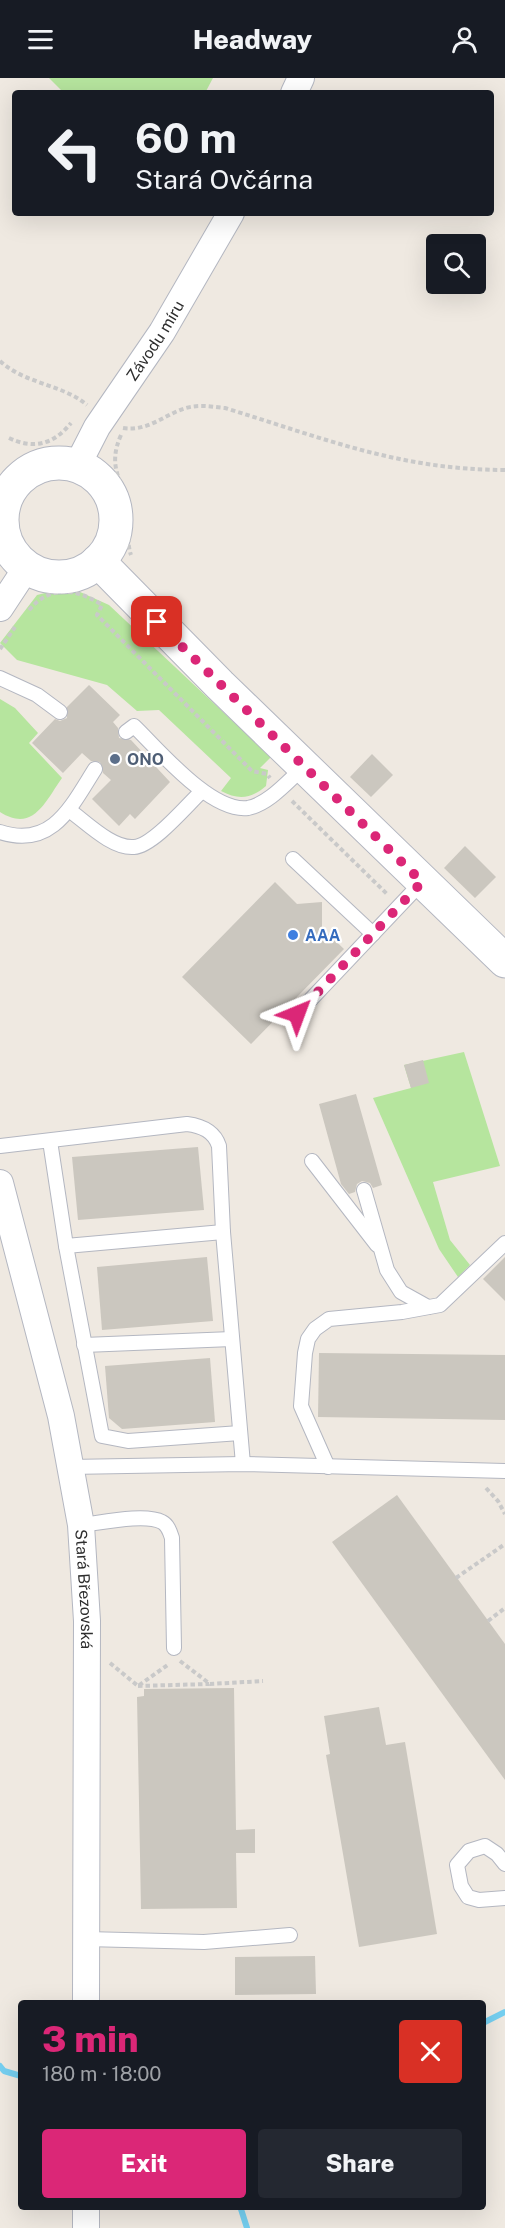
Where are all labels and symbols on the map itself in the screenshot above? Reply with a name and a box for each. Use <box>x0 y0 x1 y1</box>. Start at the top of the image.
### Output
street label: Závodu míru <box>122 297 188 384</box>
pin <box>131 596 182 647</box>
place label: ONO <box>127 750 164 769</box>
marker: ONO <box>108 752 122 766</box>
place label: AAA <box>305 926 341 945</box>
marker: AAA <box>286 928 300 942</box>
position arrow <box>265 982 329 1046</box>
street label: Stará Březovská <box>72 1529 97 1649</box>

